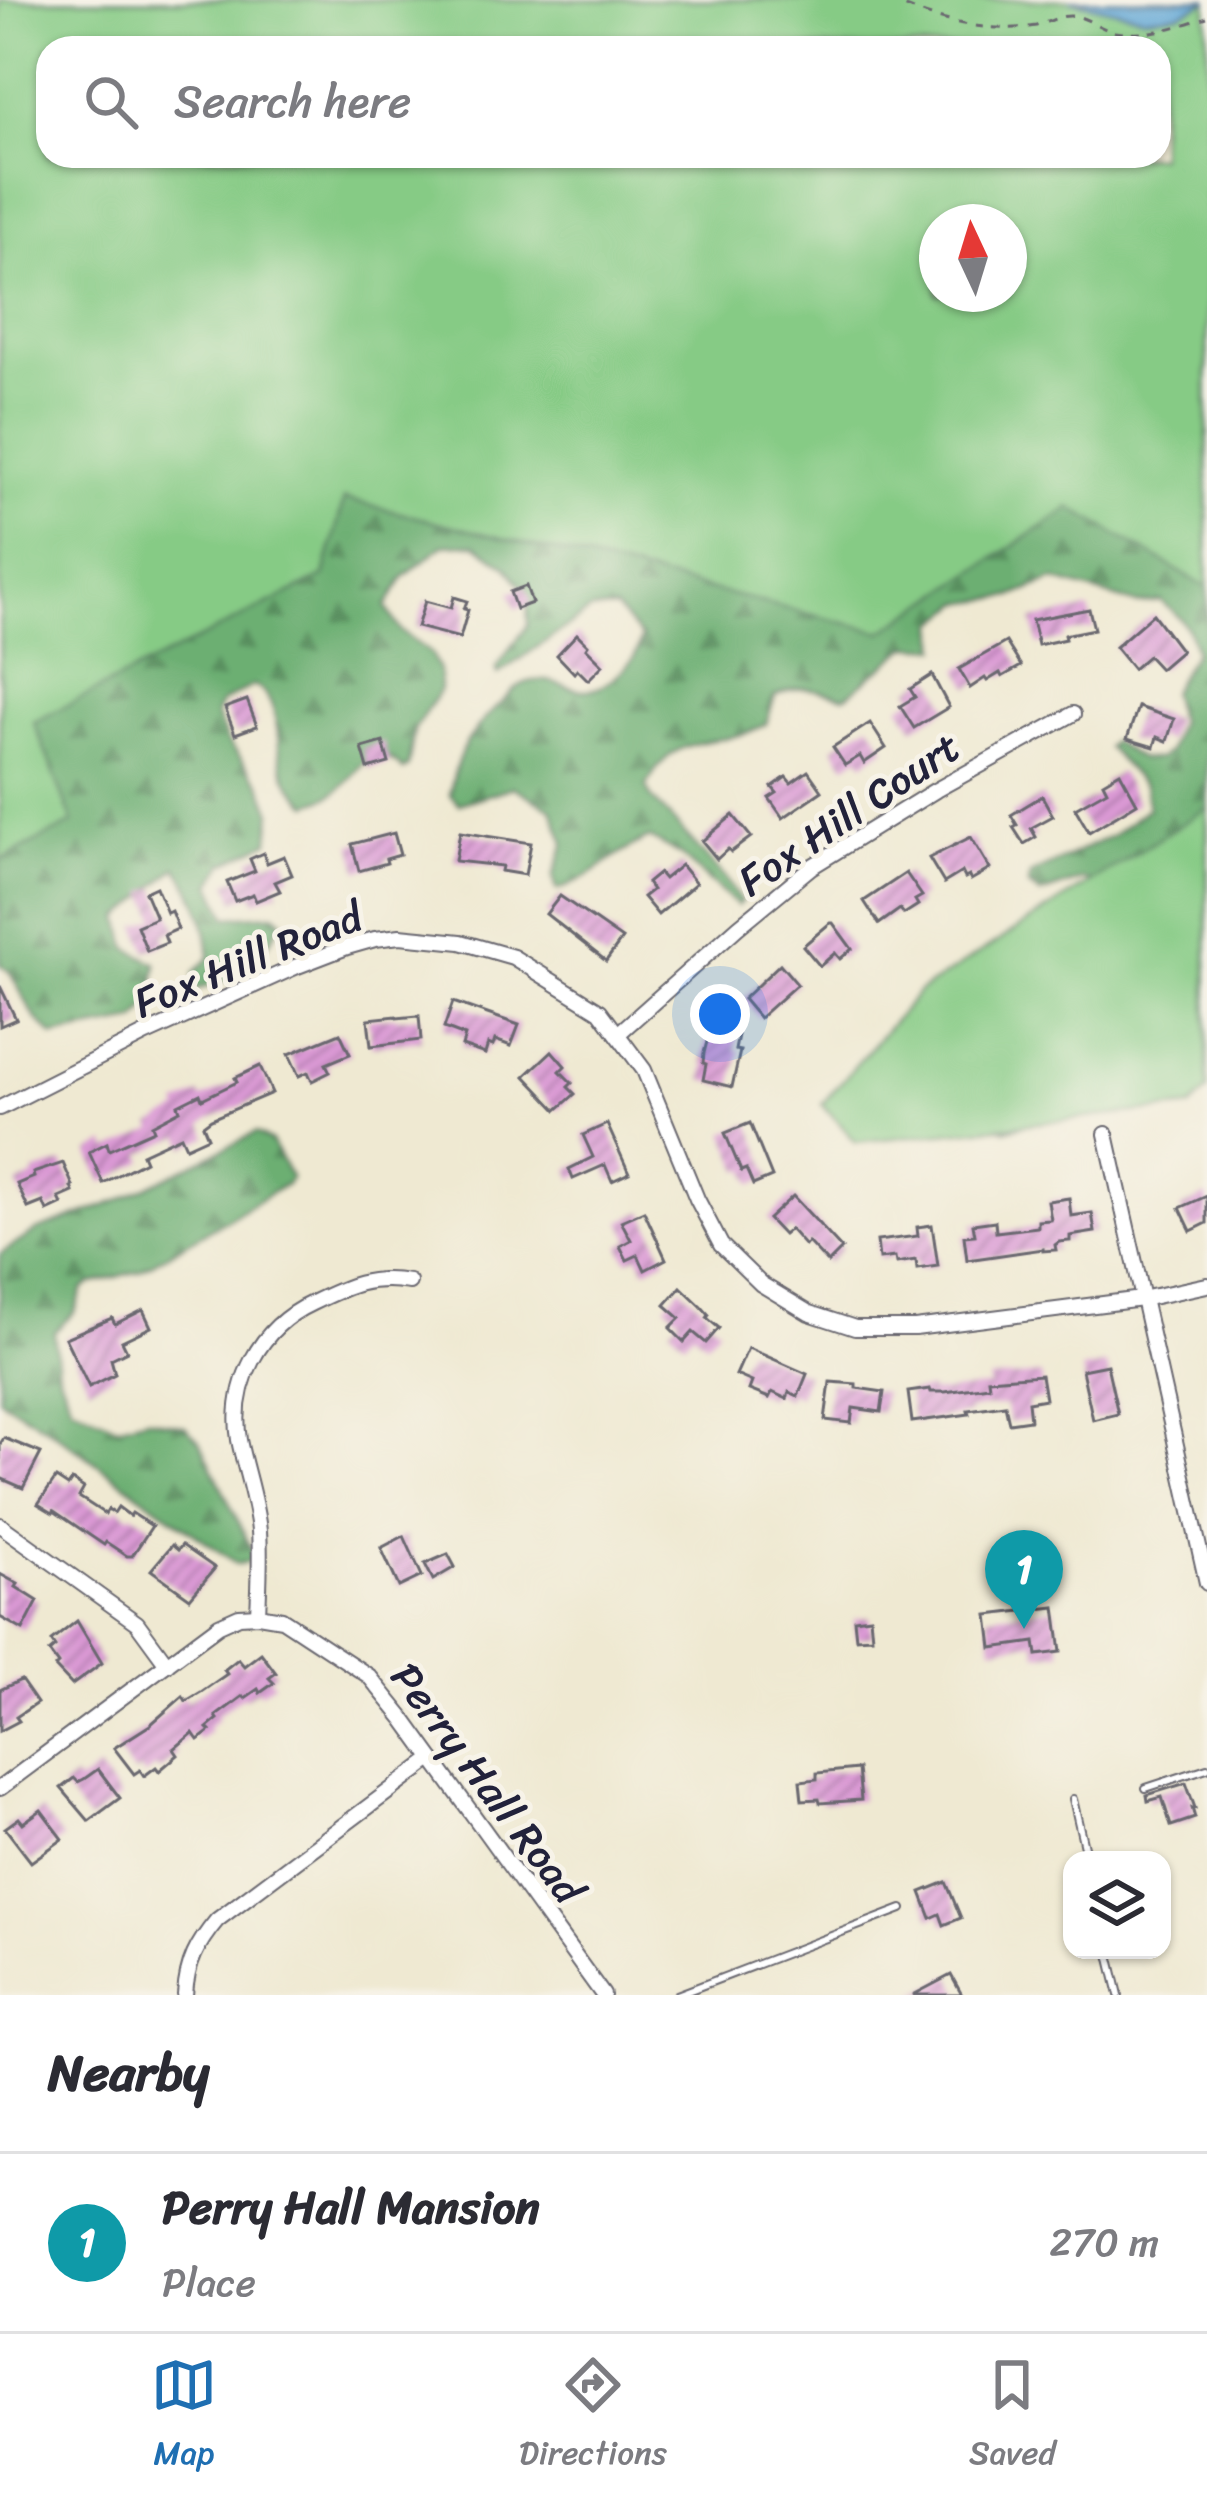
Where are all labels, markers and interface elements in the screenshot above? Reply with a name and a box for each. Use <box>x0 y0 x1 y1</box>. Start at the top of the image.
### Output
search box <box>36 36 1171 168</box>
text: Search here <box>174 62 411 142</box>
icon: search <box>78 69 144 135</box>
north arrow <box>919 204 1027 312</box>
street label: Fox Hill Court <box>722 712 976 916</box>
street label: Fox Hill Road <box>122 879 377 1040</box>
your location <box>690 984 750 1044</box>
pin: 1 <box>985 1530 1063 1629</box>
street label: Perry Hall Road <box>371 1645 605 1923</box>
map controls <box>1063 1851 1171 1959</box>
button: layers <box>1063 1851 1171 1959</box>
text: Nearby <box>48 2028 209 2118</box>
text: Perry Hall Mansion <box>162 2168 540 2248</box>
text: 1 <box>79 2208 95 2277</box>
text: 270 m <box>1049 2208 1159 2277</box>
text: Place <box>162 2248 256 2317</box>
tab: Map <box>151 2352 217 2482</box>
tab: Directions <box>519 2352 667 2482</box>
tab: Saved <box>969 2352 1056 2482</box>

